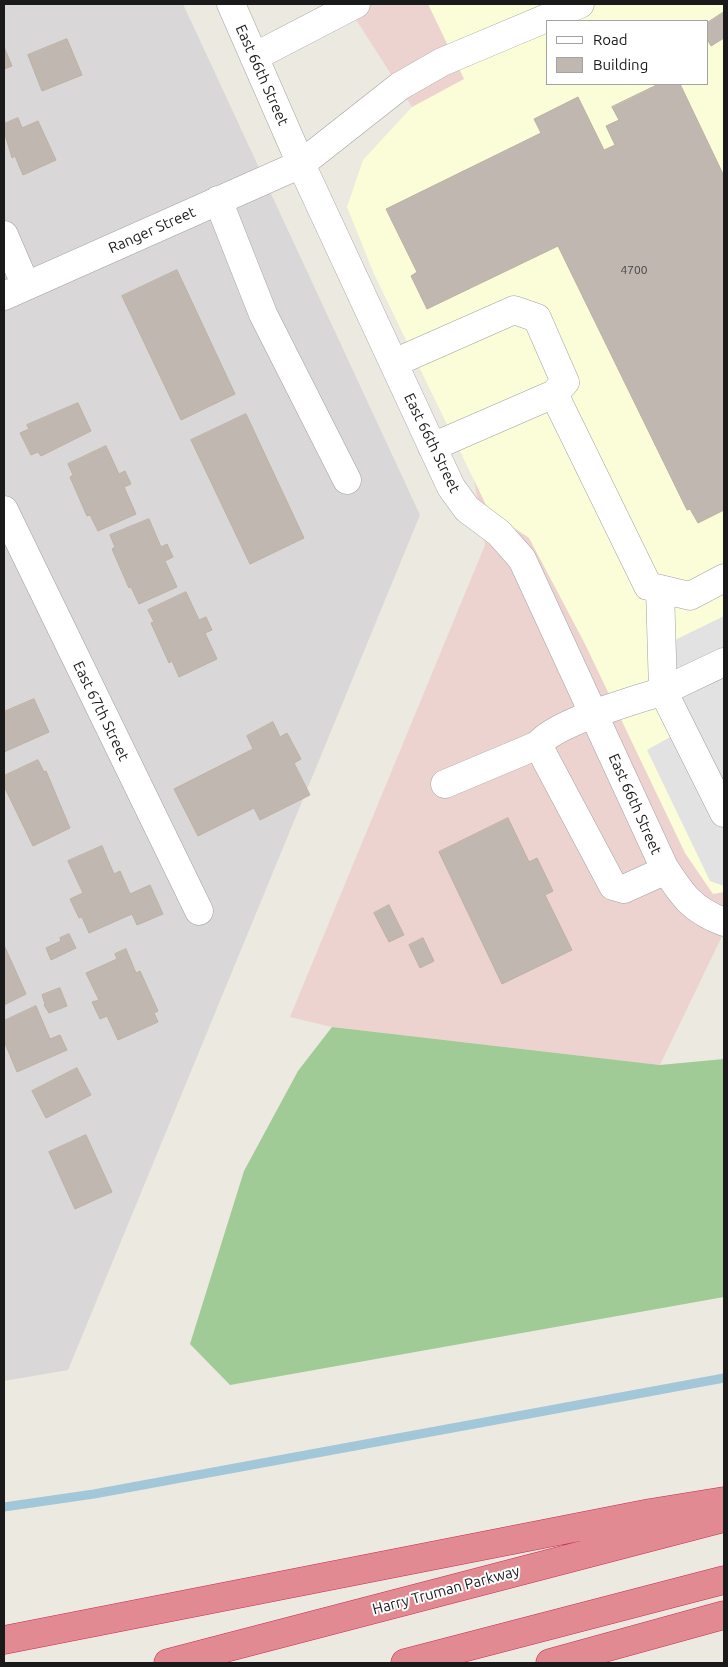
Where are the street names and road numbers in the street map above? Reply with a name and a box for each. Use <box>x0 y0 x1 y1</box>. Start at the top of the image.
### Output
street label: East 66th Street <box>232 22 292 128</box>
street label: Ranger Street <box>106 203 198 257</box>
street label: East 66th Street <box>400 390 464 496</box>
street label: East 67th Street <box>69 658 133 764</box>
street label: East 66th Street <box>605 751 665 857</box>
street label: Harry Truman Parkway <box>370 1562 522 1618</box>

